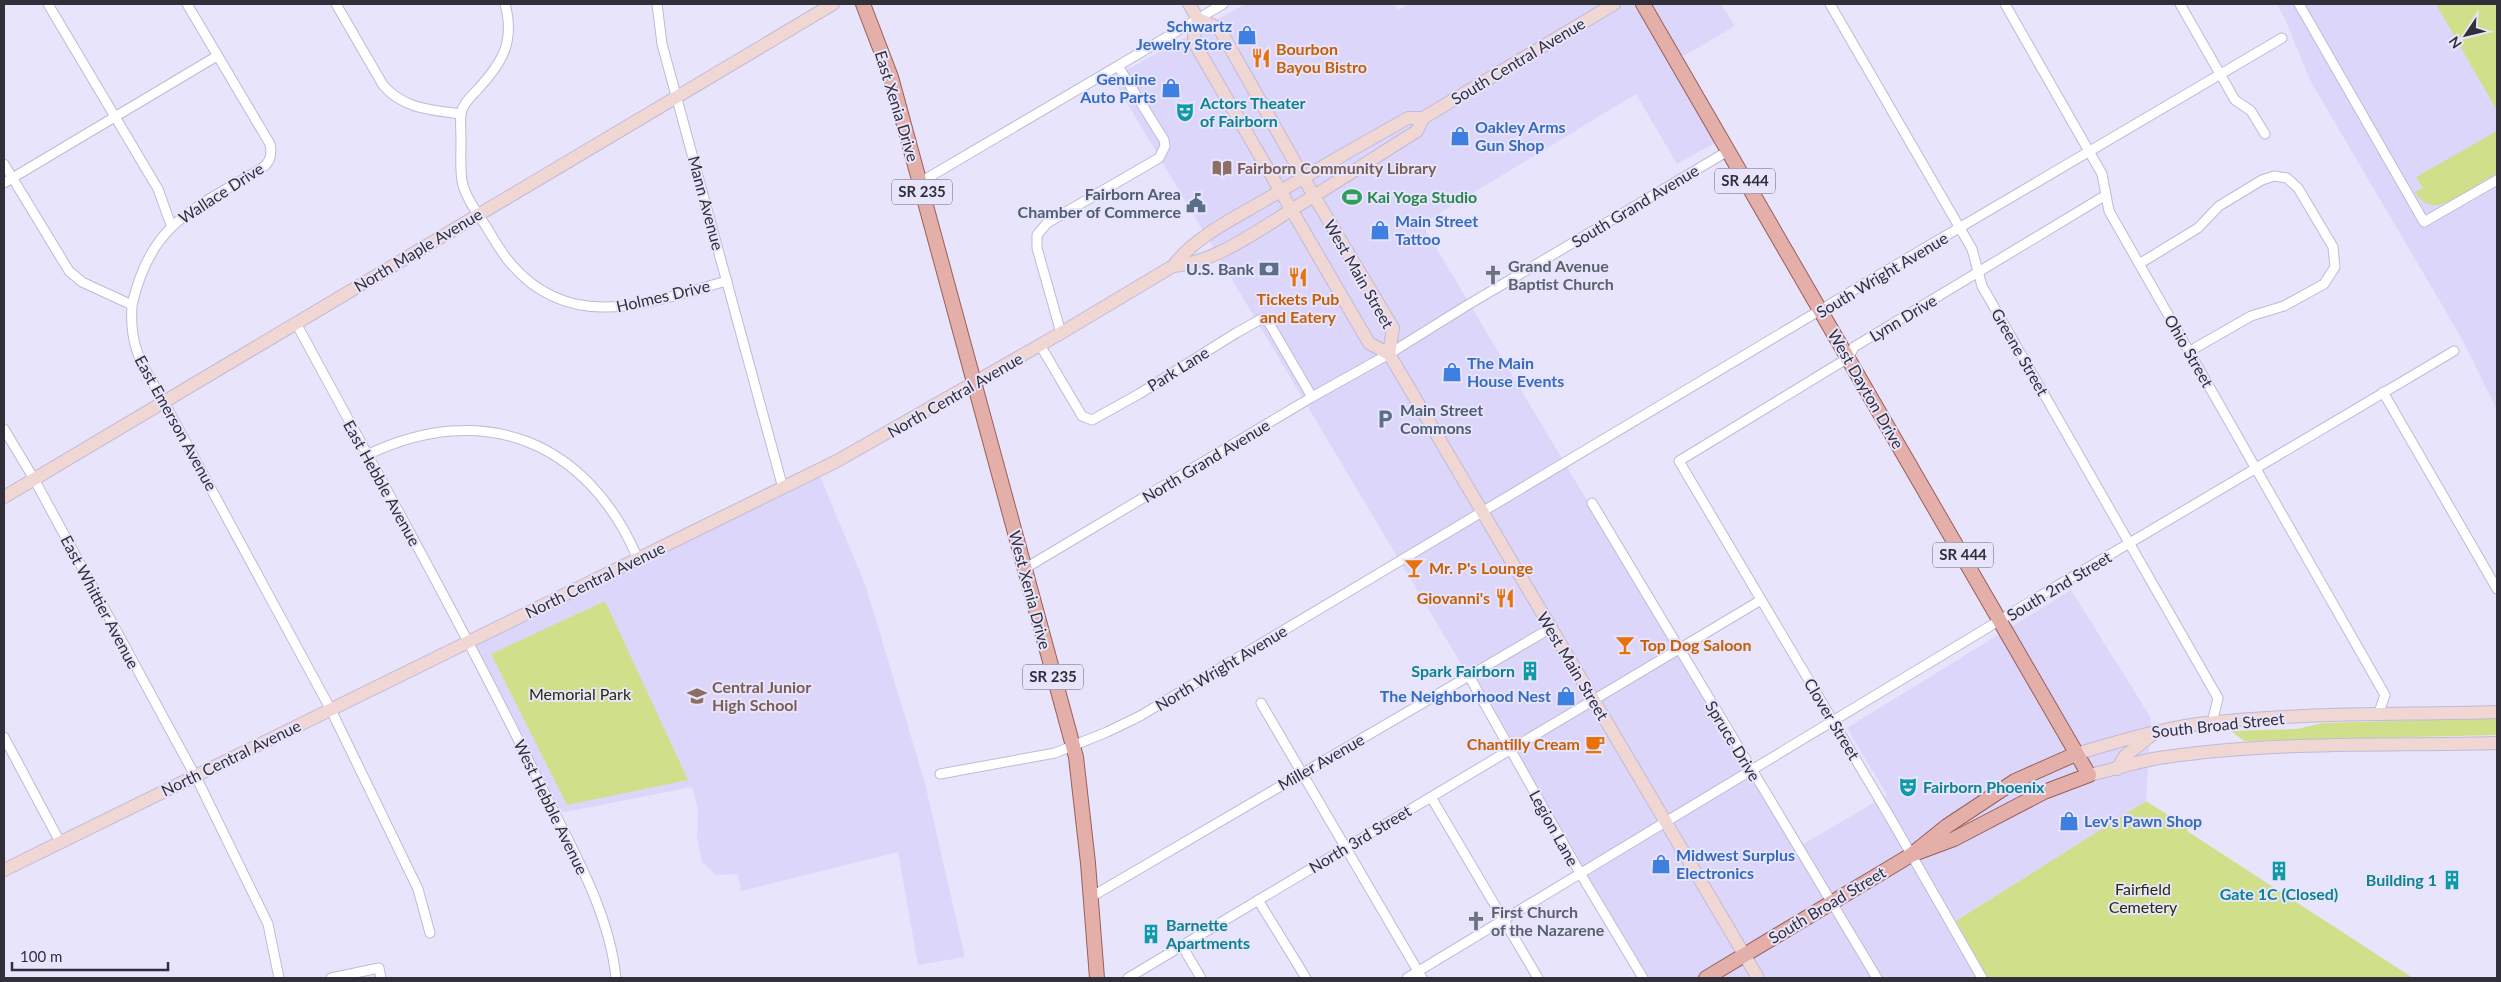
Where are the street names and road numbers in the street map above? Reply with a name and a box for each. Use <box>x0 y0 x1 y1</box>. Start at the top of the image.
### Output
street label: South Central Avenue <box>1447 13 1588 108</box>
street label: East Xenia Drive <box>872 48 923 164</box>
street label: Mann Avenue <box>685 154 728 252</box>
street label: Wallace Drive <box>175 158 267 227</box>
street label: South Grand Avenue <box>1568 160 1702 251</box>
road number: SR 444 <box>1715 168 1775 194</box>
road number: SR 235 <box>892 180 952 204</box>
street label: North Maple Avenue <box>350 204 485 295</box>
street label: West Main Street <box>1321 216 1398 332</box>
street label: South Wright Avenue <box>1813 228 1951 321</box>
street label: Holmes Drive <box>614 276 712 316</box>
street label: Lynn Drive <box>1866 290 1940 345</box>
street label: Greene Street <box>1988 305 2053 399</box>
street label: Ohio Street <box>2161 311 2218 391</box>
street label: West Dayton Drive <box>1825 326 1908 452</box>
street label: Park Lane <box>1143 342 1212 395</box>
street label: North Central Avenue <box>884 348 1026 441</box>
street label: East Emerson Avenue <box>131 352 222 494</box>
street label: North Grand Avenue <box>1139 415 1273 506</box>
street label: East Hebble Avenue <box>340 417 425 549</box>
street label: West Xenia Drive <box>1006 528 1055 651</box>
street label: East Whittier Avenue <box>57 532 144 672</box>
street label: North Central Avenue <box>522 537 668 622</box>
road number: SR 444 <box>1933 542 1993 568</box>
street label: South 2nd Street <box>2003 547 2115 624</box>
street label: West Main Street <box>1534 608 1613 723</box>
street label: North Wright Avenue <box>1151 621 1290 714</box>
road number: SR 235 <box>1023 664 1083 690</box>
street label: Clover Street <box>1801 675 1864 763</box>
street label: Spruce Drive <box>1702 697 1765 784</box>
street label: South Broad Street <box>2151 708 2285 741</box>
street label: North Central Avenue <box>158 715 304 800</box>
street label: Miller Avenue <box>1274 729 1367 794</box>
street label: West Hebble Avenue <box>510 736 592 877</box>
street label: Legion Lane <box>1526 786 1583 869</box>
street label: North 3rd Street <box>1305 801 1414 876</box>
street label: South Broad Street <box>1765 862 1889 947</box>

